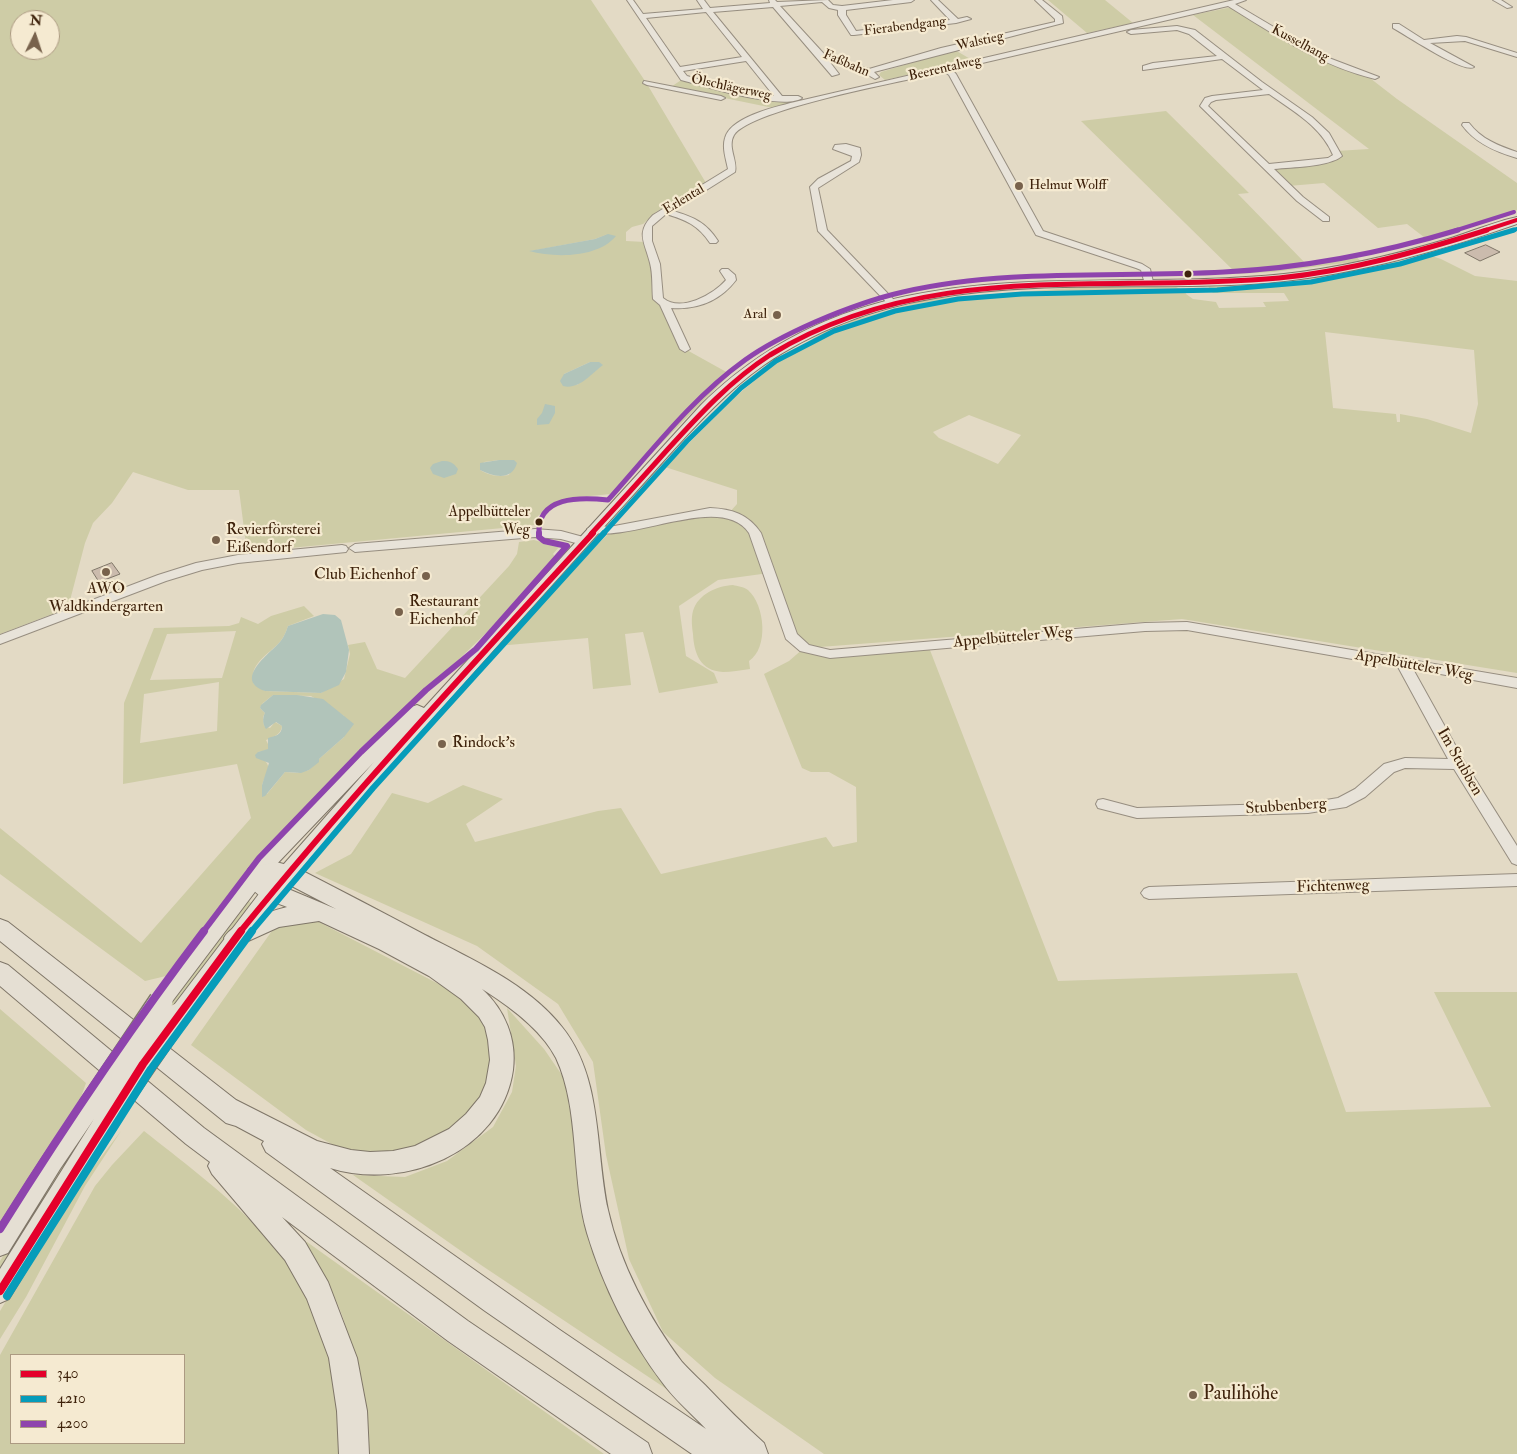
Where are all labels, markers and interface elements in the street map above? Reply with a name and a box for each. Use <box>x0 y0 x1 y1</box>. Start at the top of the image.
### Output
north arrow <box>10 10 60 60</box>
text: N <box>29 12 43 29</box>
street label: Fierabendgang <box>863 14 947 40</box>
street label: Kusselhang <box>1268 22 1332 66</box>
street label: Walstieg <box>955 28 1005 56</box>
street label: Faßbahn <box>820 47 872 81</box>
street label: Beerentalweg <box>907 52 983 86</box>
street label: Ölschlägerweg <box>690 71 772 105</box>
place label: Helmut Wolff <box>1029 178 1106 194</box>
marker: Helmut Wolff <box>1013 180 1025 192</box>
street label: Erlental <box>660 181 708 219</box>
unlabelled marker <box>1183 269 1193 279</box>
place label: Aral <box>744 307 767 323</box>
marker: Aral <box>771 309 783 321</box>
place label: Appelbütteler Weg <box>449 504 530 539</box>
marker: Appelbütteler Weg <box>534 517 544 527</box>
place label: Revierförsterei Eißendorf <box>226 521 321 559</box>
marker: Revierförsterei Eißendorf <box>210 534 222 546</box>
marker: AWO Waldkindergarten <box>100 566 112 578</box>
place label: Club Eichenhof <box>314 566 416 586</box>
marker: Club Eichenhof <box>420 570 432 582</box>
place label: AWO Waldkindergarten <box>49 580 163 618</box>
place label: Restaurant Eichenhof <box>409 593 478 631</box>
marker: Restaurant Eichenhof <box>393 606 405 618</box>
street label: Appelbütteler Weg <box>953 623 1073 653</box>
street label: Appelbütteler Weg <box>1353 646 1475 686</box>
street label: Im Stubben <box>1432 725 1486 799</box>
place label: Rindock's <box>452 734 515 754</box>
marker: Rindock's <box>436 738 448 750</box>
street label: Stubbenberg <box>1245 795 1327 819</box>
street label: Fichtenweg <box>1296 876 1370 898</box>
legend <box>10 1354 185 1444</box>
text: 340 <box>57 1364 79 1383</box>
place label: Paulihöhe <box>1203 1384 1278 1406</box>
text: 4210 <box>57 1389 86 1408</box>
marker: Paulihöhe <box>1187 1389 1199 1401</box>
text: 4200 <box>57 1414 88 1433</box>

